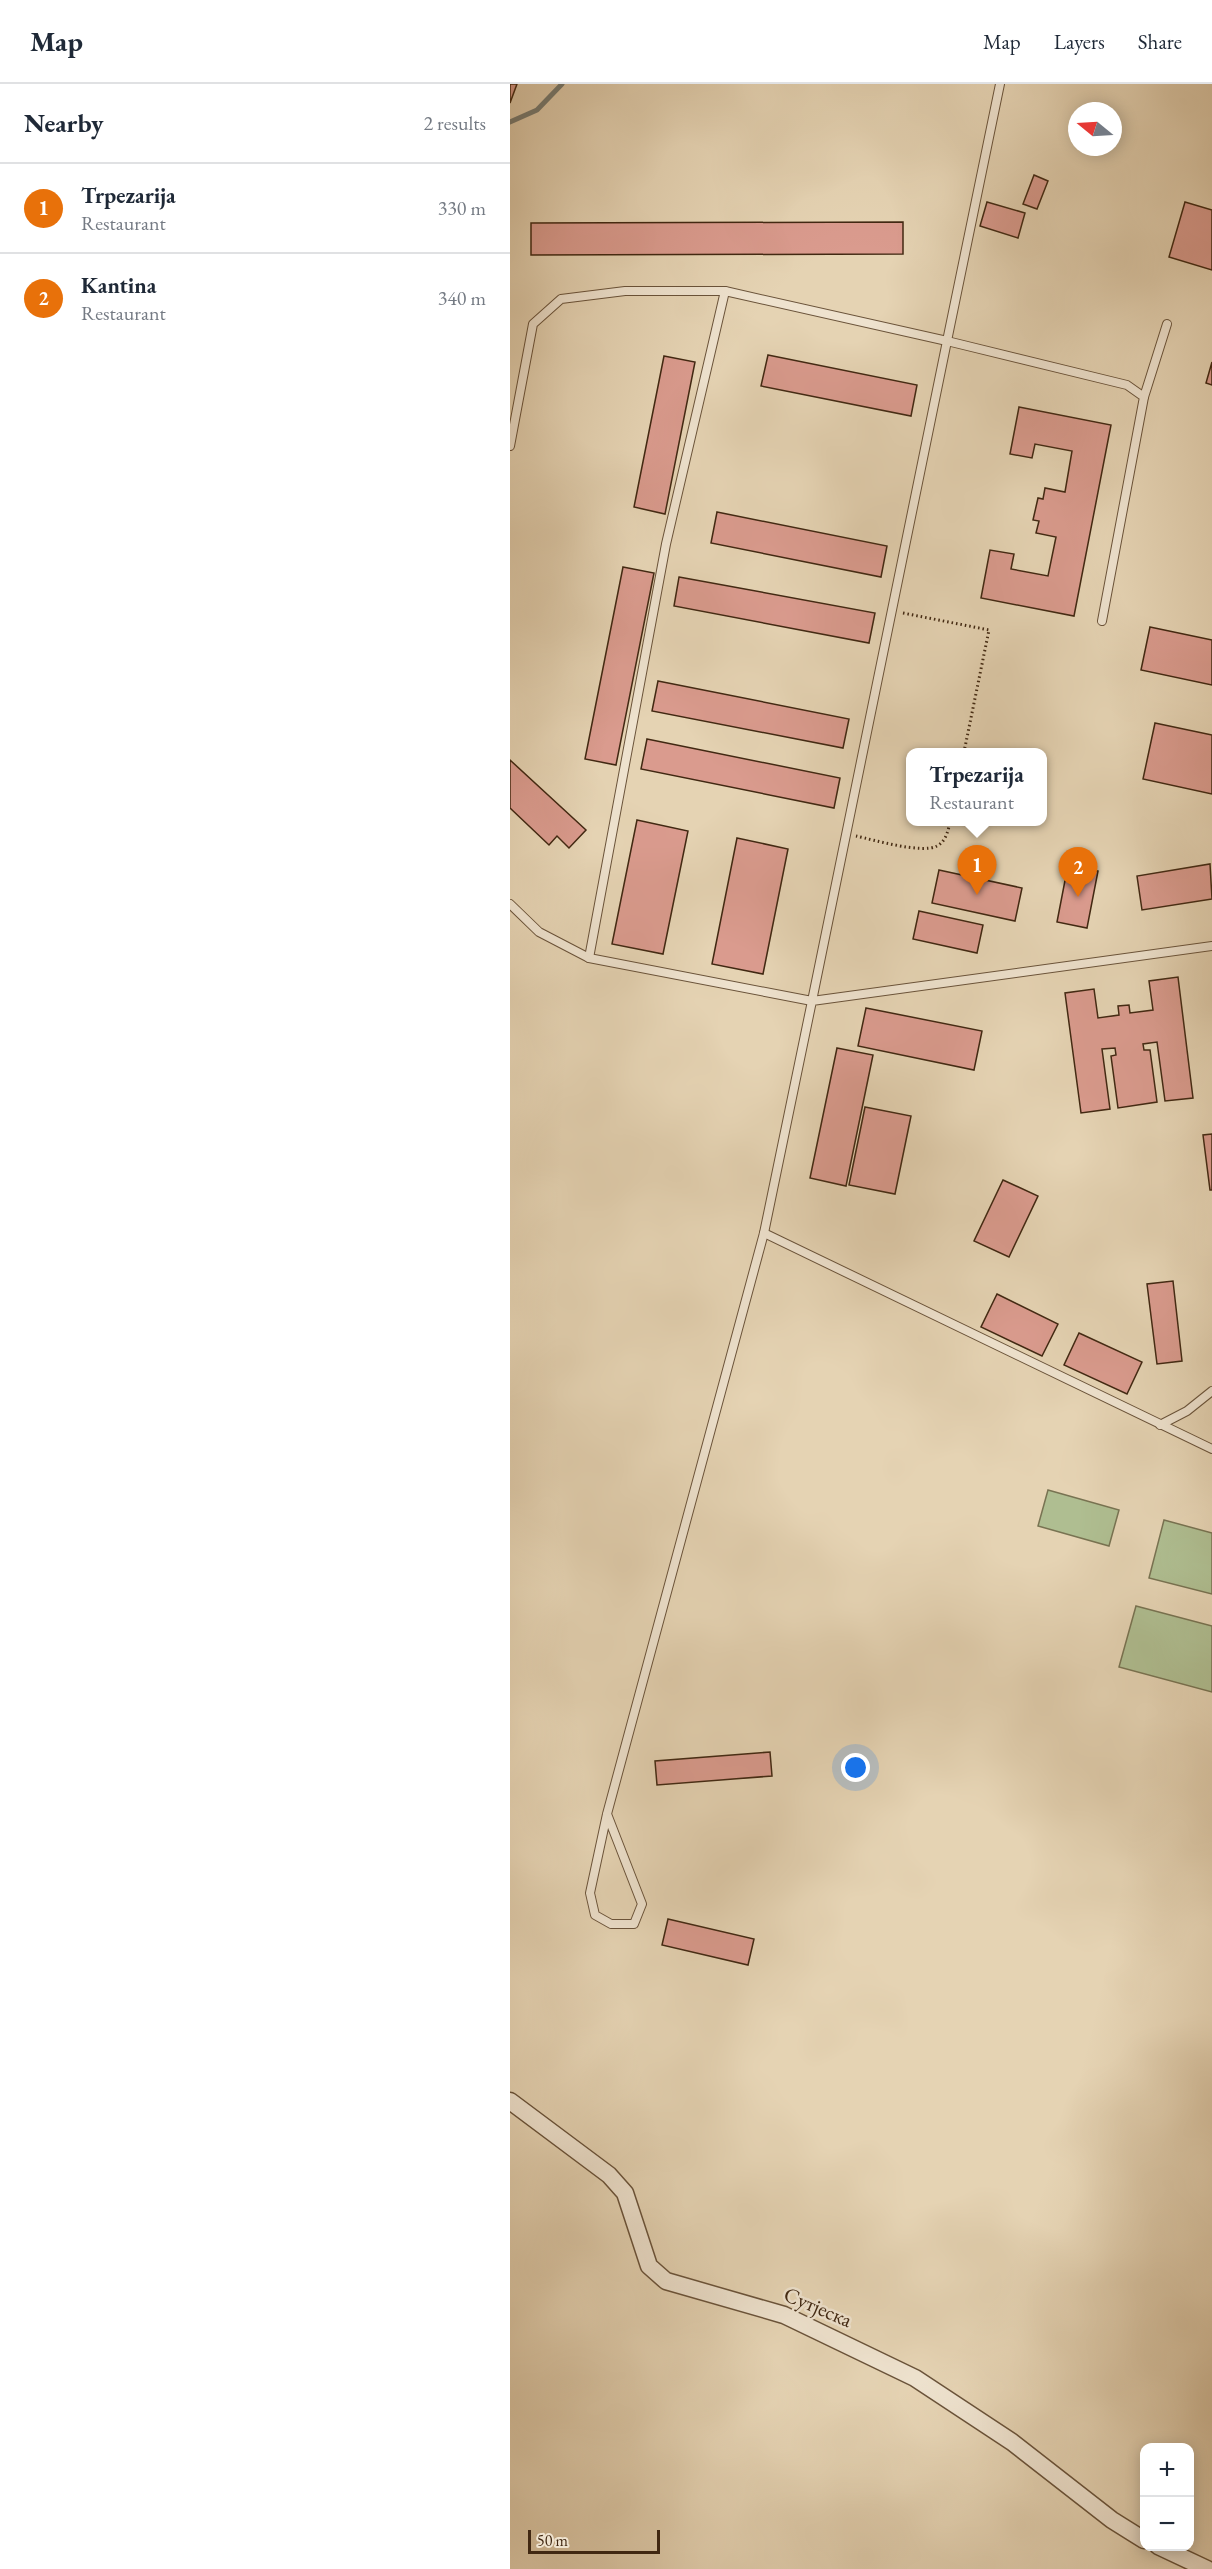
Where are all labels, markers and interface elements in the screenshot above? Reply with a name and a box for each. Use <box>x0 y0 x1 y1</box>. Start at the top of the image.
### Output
text: Map <box>30 23 83 59</box>
text: Map <box>983 28 1021 55</box>
text: Layers <box>1054 28 1105 55</box>
text: Share <box>1138 28 1182 55</box>
north arrow <box>1068 102 1122 156</box>
text: Nearby <box>24 106 104 140</box>
text: 2 results <box>423 110 486 136</box>
text: Trpezarija <box>81 181 176 210</box>
text: 1 <box>38 195 49 221</box>
text: 330 m <box>438 195 486 221</box>
text: Restaurant <box>81 210 166 236</box>
text: Kantina <box>81 271 156 300</box>
text: 2 <box>38 285 49 311</box>
text: 340 m <box>438 285 486 311</box>
text: Restaurant <box>81 300 166 326</box>
popup <box>906 748 1047 826</box>
text: Trpezarija <box>929 760 1024 789</box>
text: Restaurant <box>929 789 1014 815</box>
pin: 1 <box>958 846 996 895</box>
pin: 2 <box>1058 848 1098 897</box>
your location <box>841 1753 870 1782</box>
street label: Сутјеска <box>780 2280 857 2333</box>
map controls <box>1140 2443 1194 2551</box>
button: + <box>1140 2443 1194 2497</box>
button: − <box>1140 2497 1194 2551</box>
scale bar <box>528 2527 660 2554</box>
text: 50 m <box>537 2530 568 2551</box>

